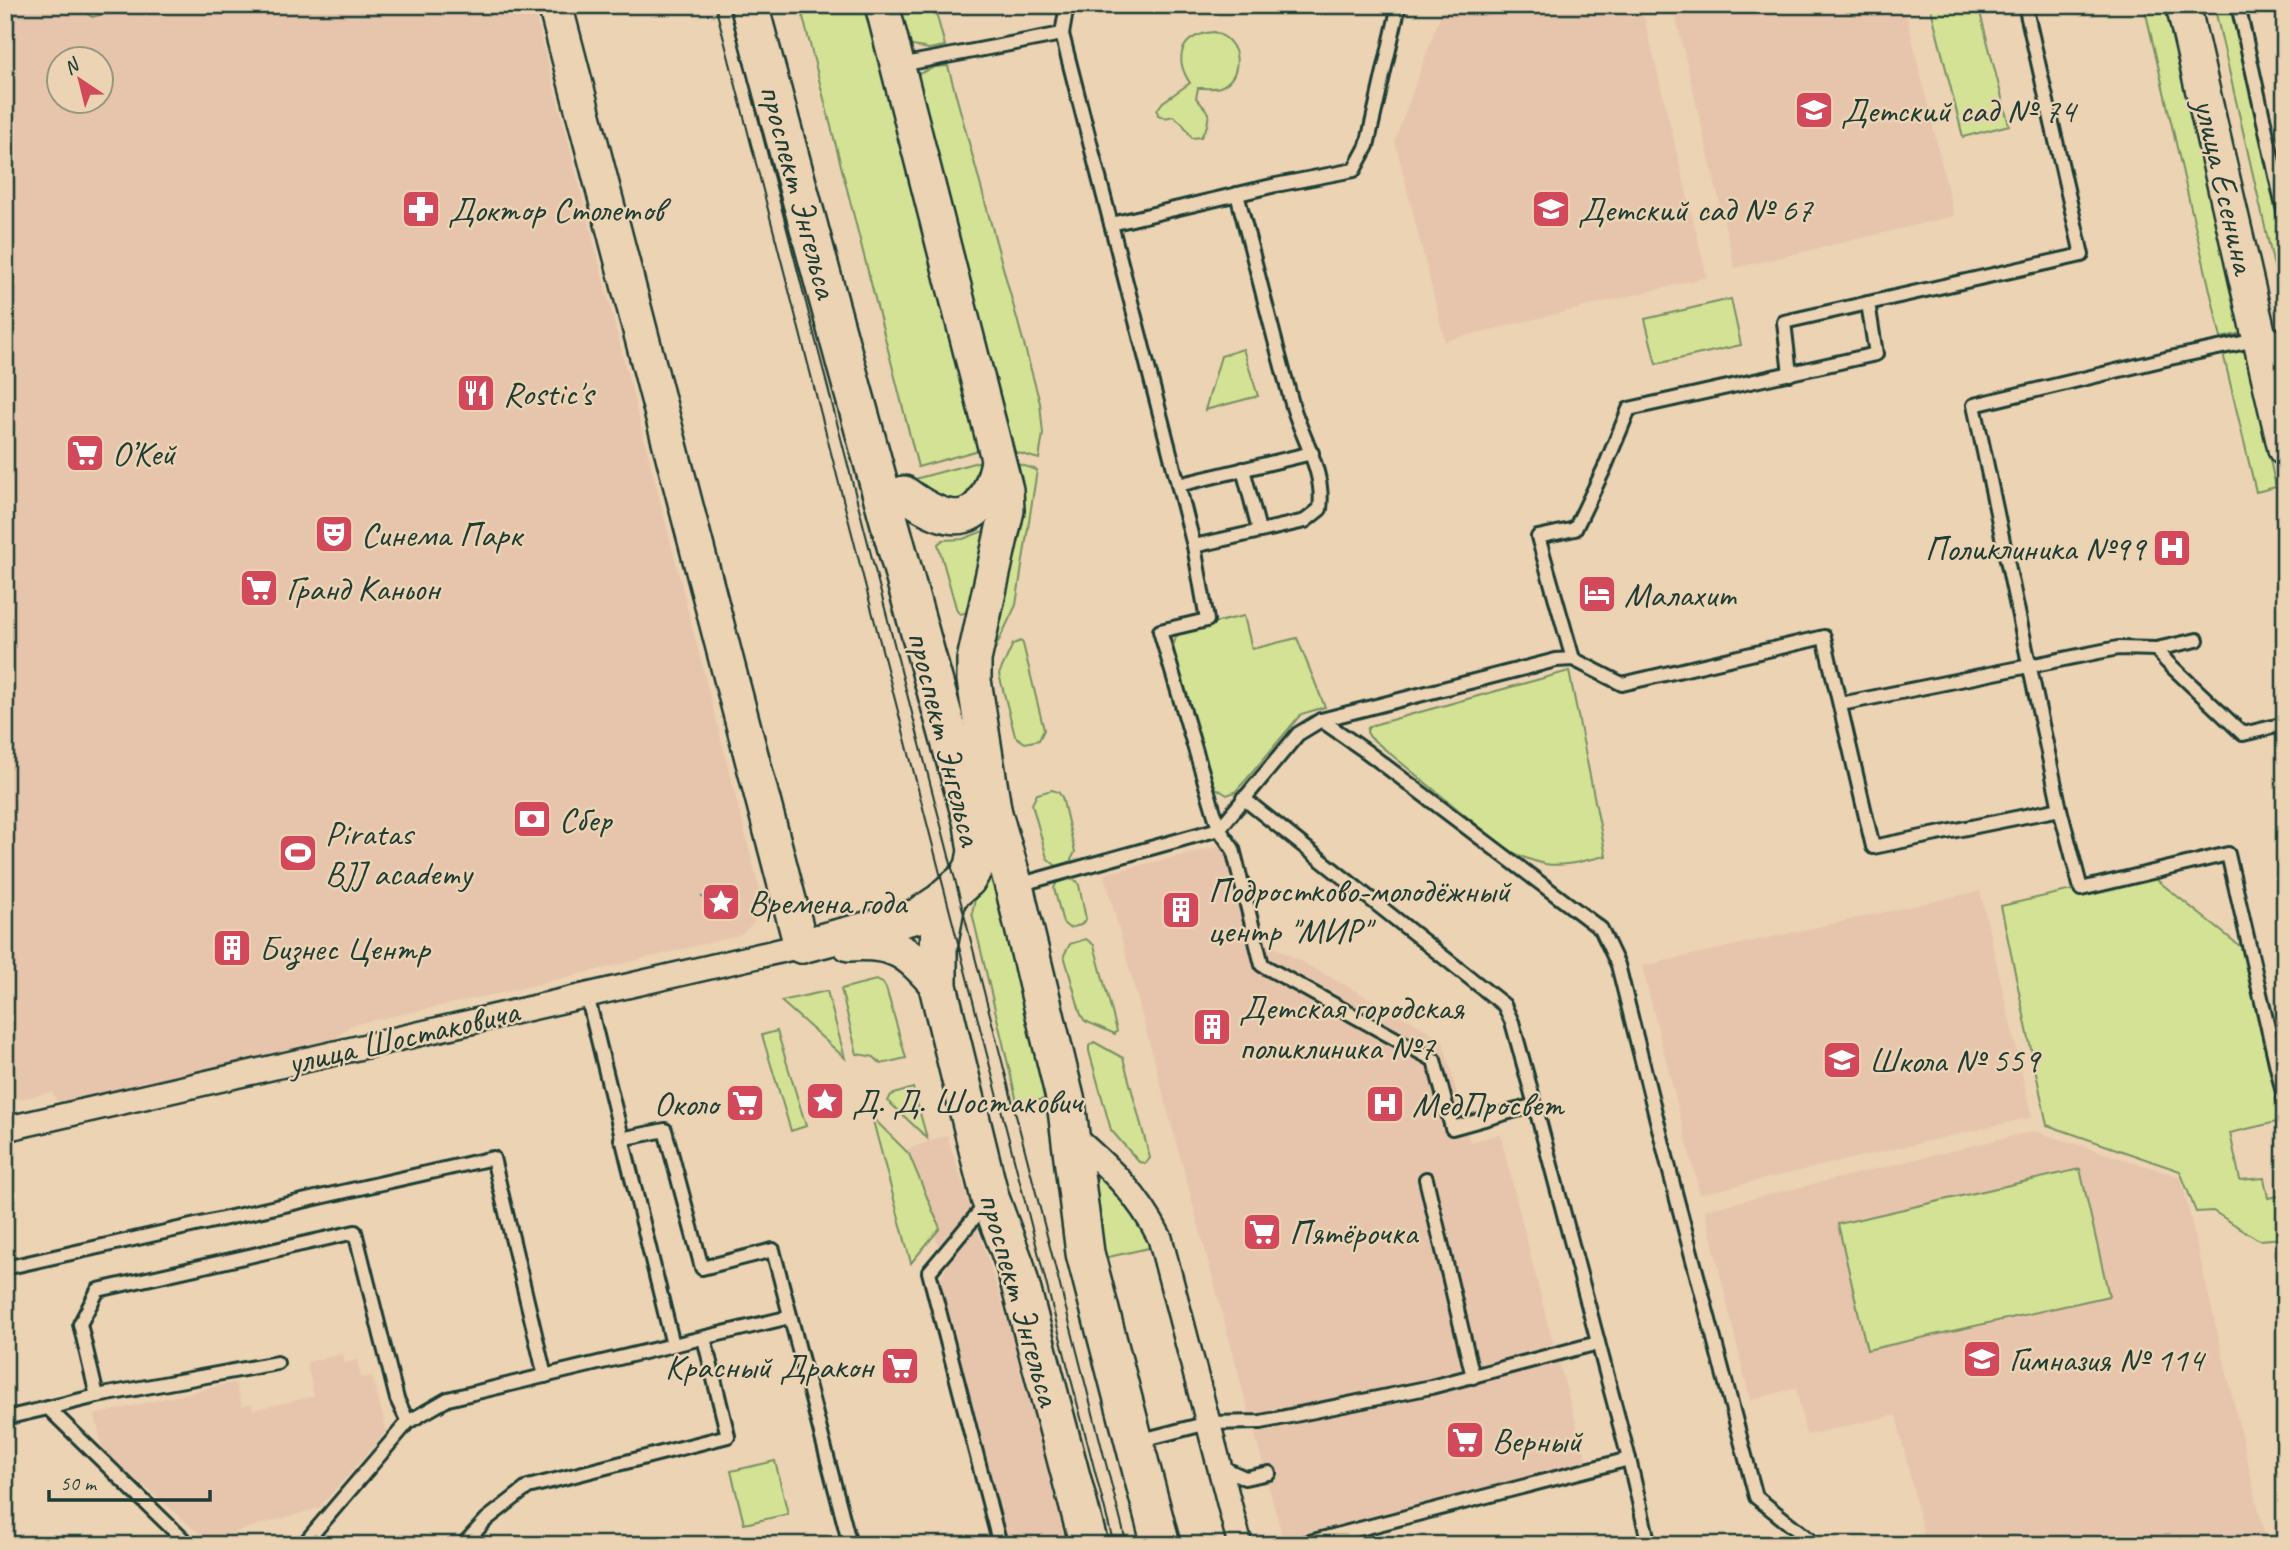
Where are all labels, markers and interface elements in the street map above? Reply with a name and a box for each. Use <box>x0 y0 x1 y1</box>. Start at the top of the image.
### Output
north arrow <box>46 46 116 116</box>
text: N <box>59 52 85 80</box>
street label: проспект Энгельса <box>749 79 850 305</box>
place label: Детский сад № 74 <box>1841 88 2079 133</box>
school or university icon: Детский сад № 74 <box>1793 89 1835 131</box>
street label: улица Есенина <box>2183 92 2268 280</box>
place label: Доктор Столетов <box>448 187 672 232</box>
place label: Детский сад № 67 <box>1578 187 1815 232</box>
pharmacy icon: Доктор Столетов <box>400 188 442 230</box>
school or university icon: Детский сад № 67 <box>1530 188 1572 230</box>
place label: Rostic's <box>503 371 596 416</box>
restaurant icon: Rostic's <box>455 372 497 414</box>
place label: О’Кей <box>112 431 178 476</box>
supermarket icon: О’Кей <box>64 432 106 474</box>
place label: Синема Парк <box>361 512 524 557</box>
theatre icon: Синема Парк <box>313 513 355 555</box>
place label: Поликлиника №99 <box>1925 526 2148 571</box>
hospital icon: Поликлиника №99 <box>2151 527 2193 569</box>
place label: Гранд Каньон <box>286 566 442 611</box>
supermarket icon: Гранд Каньон <box>238 567 280 609</box>
place label: Малахит <box>1624 572 1737 617</box>
hotel icon: Малахит <box>1576 573 1618 615</box>
street label: проспект Энгельса <box>897 626 994 852</box>
place label: Сбер <box>559 797 613 842</box>
bank icon: Сбер <box>511 798 553 840</box>
place label: Piratas BJJ academy <box>325 811 475 896</box>
sports icon: Piratas BJJ academy <box>277 832 319 874</box>
place label: Подростково-молодёжный центр "МИР" <box>1208 868 1513 953</box>
place label: Времена года <box>748 880 908 925</box>
place icon: Времена года <box>700 881 742 923</box>
building icon: Подростково-молодёжный центр "МИР" <box>1160 889 1202 931</box>
place label: Бизнес Центр <box>259 926 432 971</box>
building icon: Бизнес Центр <box>211 927 253 969</box>
place label: Детская городская поликлиника №7 <box>1239 985 1465 1070</box>
street label: улица Шостаковича <box>281 988 525 1086</box>
building icon: Детская городская поликлиника №7 <box>1191 1006 1233 1048</box>
place label: Школа № 559 <box>1869 1038 2043 1083</box>
school or university icon: Школа № 559 <box>1821 1039 1863 1081</box>
place label: Д. Д. Шостакович <box>852 1079 1084 1124</box>
place icon: Д. Д. Шостакович <box>804 1080 846 1122</box>
place label: Около <box>654 1081 722 1126</box>
supermarket icon: Около <box>724 1082 766 1124</box>
place label: МедПросвет <box>1412 1082 1566 1127</box>
hospital icon: МедПросвет <box>1364 1083 1406 1125</box>
street label: проспект Энгельса <box>968 1187 1072 1413</box>
place label: Пятёрочка <box>1289 1210 1419 1255</box>
supermarket icon: Пятёрочка <box>1241 1211 1283 1253</box>
place label: Гимназия № 114 <box>2009 1337 2207 1382</box>
school or university icon: Гимназия № 114 <box>1961 1338 2003 1380</box>
place label: Красный Дракон <box>665 1344 876 1389</box>
supermarket icon: Красный Дракон <box>879 1345 921 1387</box>
place label: Верный <box>1492 1418 1584 1463</box>
supermarket icon: Верный <box>1444 1419 1486 1461</box>
scale bar <box>49 1459 210 1503</box>
text: 50 m <box>60 1470 98 1496</box>

